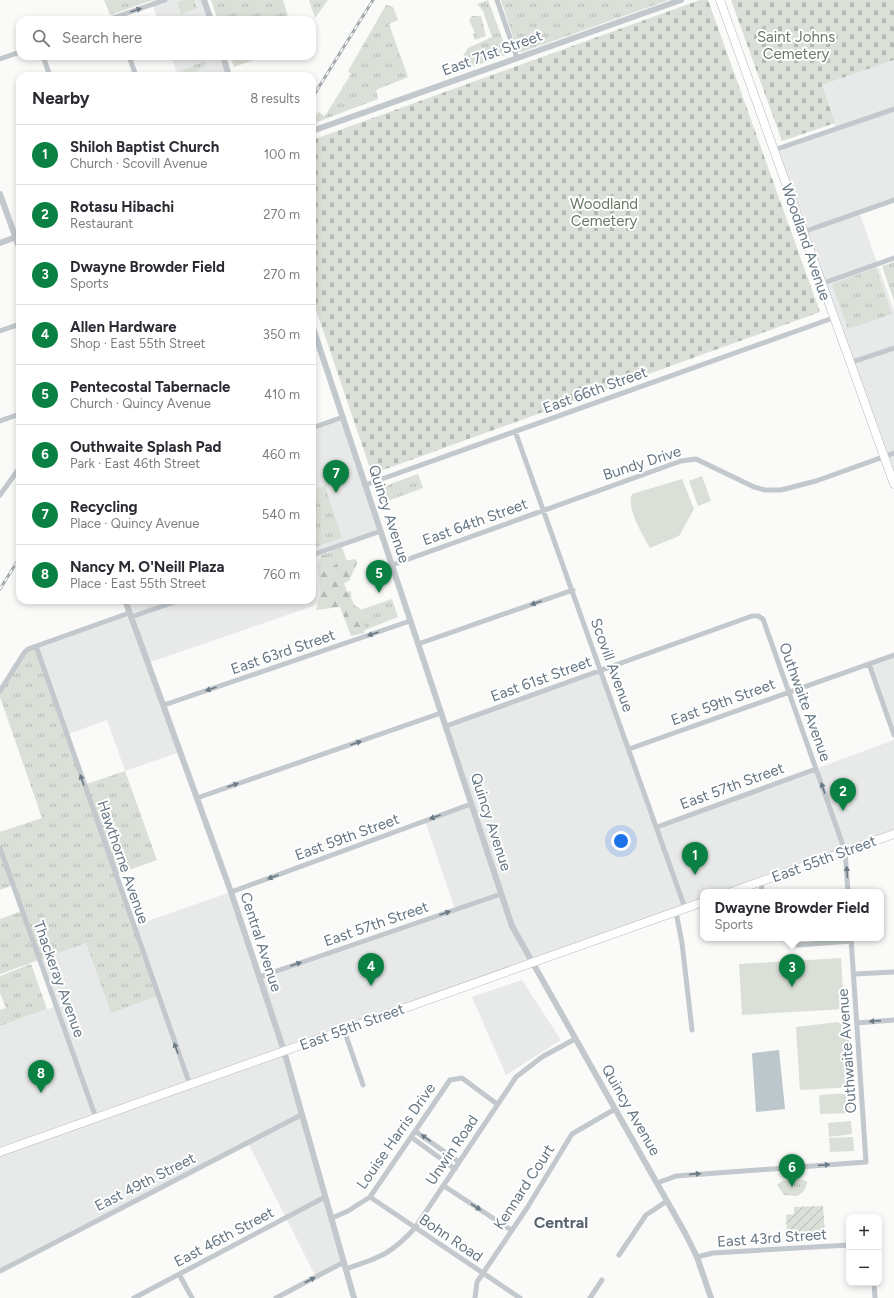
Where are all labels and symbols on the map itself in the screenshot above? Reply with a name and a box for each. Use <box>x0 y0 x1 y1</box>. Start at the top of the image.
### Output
one-way arrow <box>131 7 143 13</box>
street label: East 71st Street <box>439 26 545 80</box>
park label: Saint Johns Cemetery <box>757 28 835 63</box>
street label: Woodland Avenue <box>778 181 834 303</box>
park label: Woodland Cemetery <box>570 195 638 230</box>
street label: East 66th Street <box>540 363 650 417</box>
street label: Bundy Drive <box>601 442 683 484</box>
pin: 7 <box>323 460 349 493</box>
street label: Quincy Avenue <box>365 463 413 565</box>
street label: East 64th Street <box>420 495 530 549</box>
pin: 5 <box>366 560 392 593</box>
one-way arrow <box>530 600 542 606</box>
street label: Scovill Avenue <box>587 616 637 714</box>
street label: East 63rd Street <box>228 626 338 678</box>
one-way arrow <box>367 631 379 637</box>
street label: Outhwaite Avenue <box>775 640 835 764</box>
street label: East 61st Street <box>488 652 594 706</box>
street label: East 59th Street <box>668 675 778 729</box>
one-way arrow <box>204 686 216 692</box>
one-way arrow <box>351 739 363 745</box>
street label: East 57th Street <box>678 759 787 813</box>
street label: Quincy Avenue <box>467 771 515 873</box>
one-way arrow <box>79 774 85 786</box>
pin: 2 <box>830 778 856 811</box>
one-way arrow <box>228 782 240 788</box>
one-way arrow <box>820 782 826 794</box>
street label: Hawthorne Avenue <box>93 798 153 926</box>
street label: East 59th Street <box>292 810 402 864</box>
one-way arrow <box>428 815 440 821</box>
your location <box>611 831 631 851</box>
street label: East 55th Street <box>769 832 879 886</box>
pin: 1 <box>682 842 708 875</box>
one-way arrow <box>843 866 850 878</box>
one-way arrow <box>267 874 279 880</box>
street label: Central Avenue <box>236 890 286 994</box>
street label: East 57th Street <box>321 898 431 950</box>
one-way arrow <box>440 910 452 916</box>
street label: Thackeray Avenue <box>30 918 88 1040</box>
pin: 4 <box>358 953 384 986</box>
pin: 3 <box>779 954 805 987</box>
one-way arrow <box>290 961 302 967</box>
street label: Outhwaite Avenue <box>834 988 860 1114</box>
street label: East 55th Street <box>297 1000 407 1054</box>
one-way arrow <box>869 1018 881 1025</box>
one-way arrow <box>173 1041 179 1053</box>
pin: 8 <box>28 1060 54 1093</box>
street label: Quincy Avenue <box>598 1061 664 1159</box>
street label: Louise Harris Drive <box>353 1080 439 1192</box>
street label: Unwin Road <box>422 1112 482 1188</box>
one-way arrow <box>420 1134 431 1142</box>
street label: Kennard Court <box>490 1141 558 1233</box>
street label: East 49th Street <box>92 1149 199 1215</box>
pin: 6 <box>779 1154 805 1187</box>
one-way arrow <box>818 1162 830 1169</box>
one-way arrow <box>689 1171 701 1178</box>
street label: East 46th Street <box>171 1203 277 1271</box>
one-way arrow <box>471 1203 481 1211</box>
street label: Bohn Road <box>416 1210 486 1266</box>
district label: Central <box>534 1213 588 1232</box>
street label: East 43rd Street <box>717 1225 828 1251</box>
one-way arrow <box>304 1277 316 1283</box>

